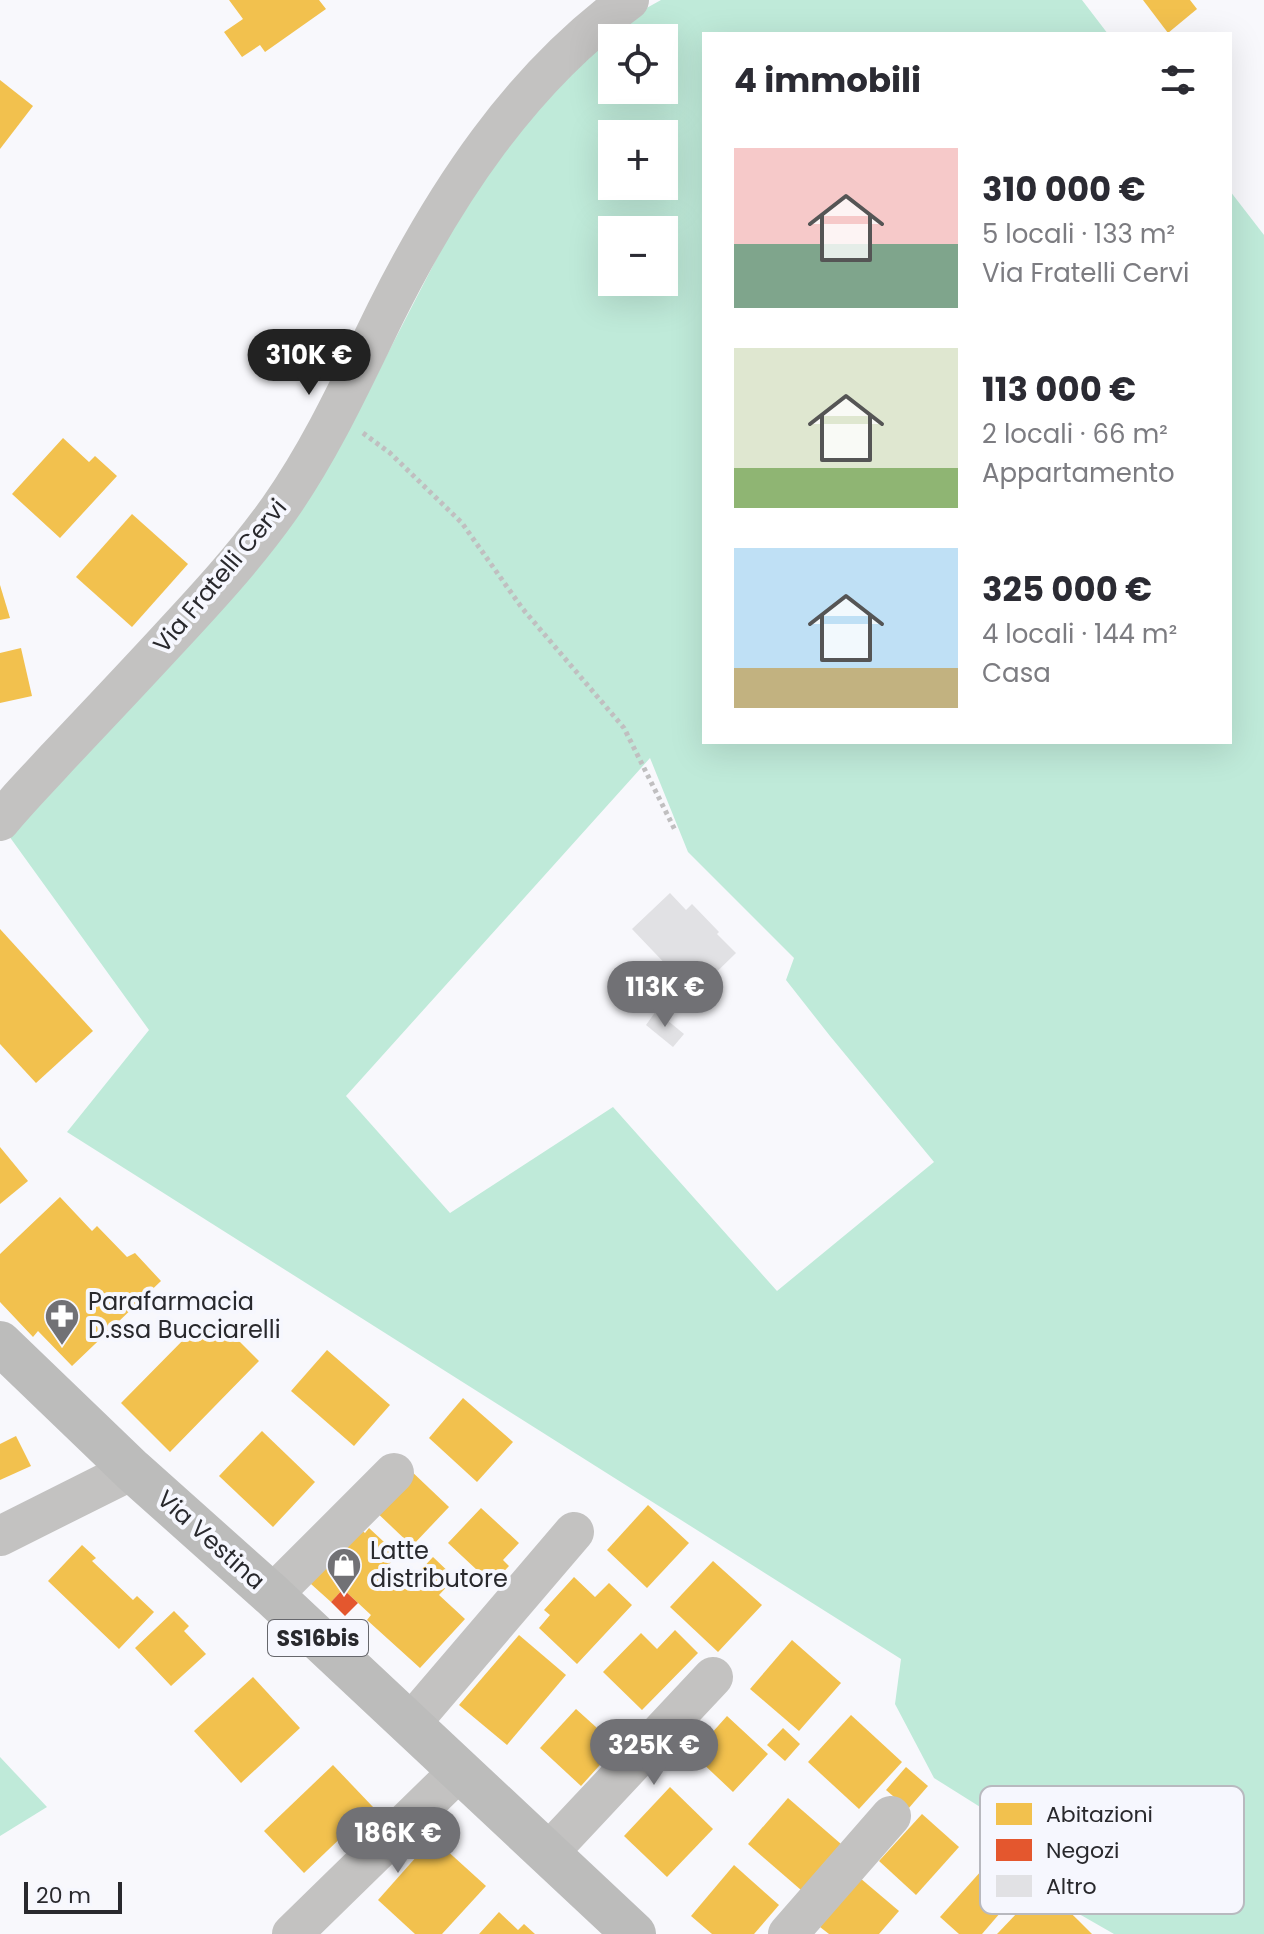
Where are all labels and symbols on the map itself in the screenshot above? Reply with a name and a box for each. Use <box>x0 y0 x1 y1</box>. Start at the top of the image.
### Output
pin: 310K € <box>244 329 374 397</box>
street label: Via Fratelli Cervi <box>145 492 294 660</box>
pin: 113K € <box>600 961 730 1029</box>
place label: Parafarmacia D.ssa Bucciarelli <box>88 1285 281 1346</box>
pharmacy icon: Parafarmacia D.ssa Bucciarelli <box>43 1297 81 1347</box>
street label: Via Vestina <box>150 1482 272 1597</box>
place label: Latte distributore <box>370 1534 508 1595</box>
shop icon: Latte distributore <box>325 1546 363 1596</box>
road number: SS16bis <box>268 1620 368 1656</box>
pin: 325K € <box>589 1719 719 1787</box>
legend <box>980 1786 1244 1914</box>
text: Abitazioni <box>1046 1799 1153 1830</box>
pin: 186K € <box>333 1807 463 1875</box>
text: Negozi <box>1046 1835 1119 1866</box>
text: Altro <box>1046 1871 1097 1902</box>
scale bar <box>24 1878 122 1914</box>

